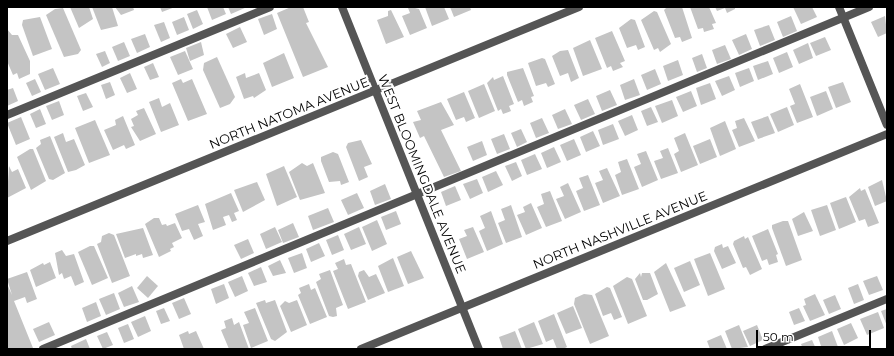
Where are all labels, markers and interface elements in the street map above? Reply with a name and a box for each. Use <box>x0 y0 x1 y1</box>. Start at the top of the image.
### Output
street label: WEST BLOOMINGDALE AVENUE <box>375 72 469 276</box>
street label: NORTH NATOMA AVENUE <box>207 74 371 152</box>
street label: NORTH NASHVILLE AVENUE <box>531 188 709 272</box>
scale bar <box>758 322 873 348</box>
text: 50 m <box>763 329 794 344</box>

